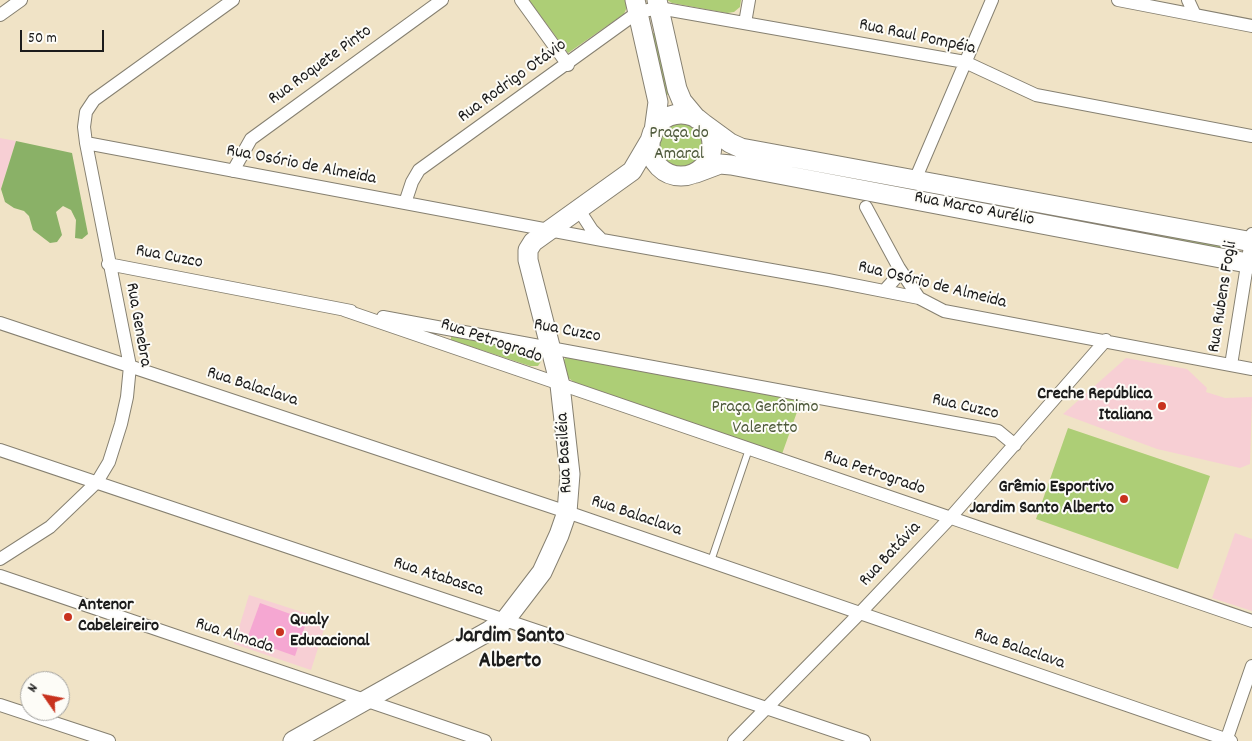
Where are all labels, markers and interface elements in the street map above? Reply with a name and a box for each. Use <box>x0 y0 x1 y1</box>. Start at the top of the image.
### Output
street label: Rua Raul Pompéia <box>857 15 977 61</box>
scale bar <box>22 20 106 52</box>
street label: Rua Roquete Pinto <box>265 21 377 111</box>
text: 50 m <box>28 28 57 50</box>
street label: Rua Rodrigo Otávio <box>454 35 572 129</box>
park label: Praça do Amaral <box>649 124 709 166</box>
street label: Rua Osório de Almeida <box>224 141 378 191</box>
street label: Rua Marco Aurélio <box>912 188 1036 232</box>
street label: Rua Rubens Fogli <box>1205 240 1243 354</box>
street label: Rua Cuzco <box>134 241 204 275</box>
street label: Rua Osório de Almeida <box>856 257 1008 315</box>
street label: Rua Genebra <box>119 281 155 369</box>
street label: Rua Petrogrado <box>437 315 545 369</box>
street label: Rua Cuzco <box>532 315 602 349</box>
street label: Rua Balaclava <box>204 363 300 413</box>
place label: Creche República Italiana <box>1037 385 1152 428</box>
street label: Rua Cuzco <box>930 390 1000 426</box>
park label: Praça Gerônimo Valeretto <box>712 398 818 440</box>
marker: Creche República Italiana <box>1156 400 1168 412</box>
street label: Rua Basiléia <box>553 412 579 494</box>
street label: Rua Petrogrado <box>820 447 928 501</box>
place label: Grêmio Esportivo Jardim Santo Alberto <box>969 478 1114 520</box>
street label: Rua Balaclava <box>588 491 684 543</box>
marker: Grêmio Esportivo Jardim Santo Alberto <box>1118 493 1130 505</box>
street label: Rua Batávia <box>856 518 926 592</box>
street label: Rua Atabasca <box>390 553 486 603</box>
place label: Antenor Cabeleireiro <box>78 596 159 638</box>
marker: Antenor Cabeleireiro <box>62 611 74 623</box>
place label: Qualy Educacional <box>290 611 370 654</box>
street label: Rua Almada <box>192 614 276 660</box>
street label: Rua Balaclava <box>971 624 1067 676</box>
district label: Jardim Santo Alberto <box>455 625 565 676</box>
marker: Qualy Educacional <box>274 626 286 638</box>
north arrow <box>20 671 70 721</box>
text: N <box>23 680 44 697</box>

